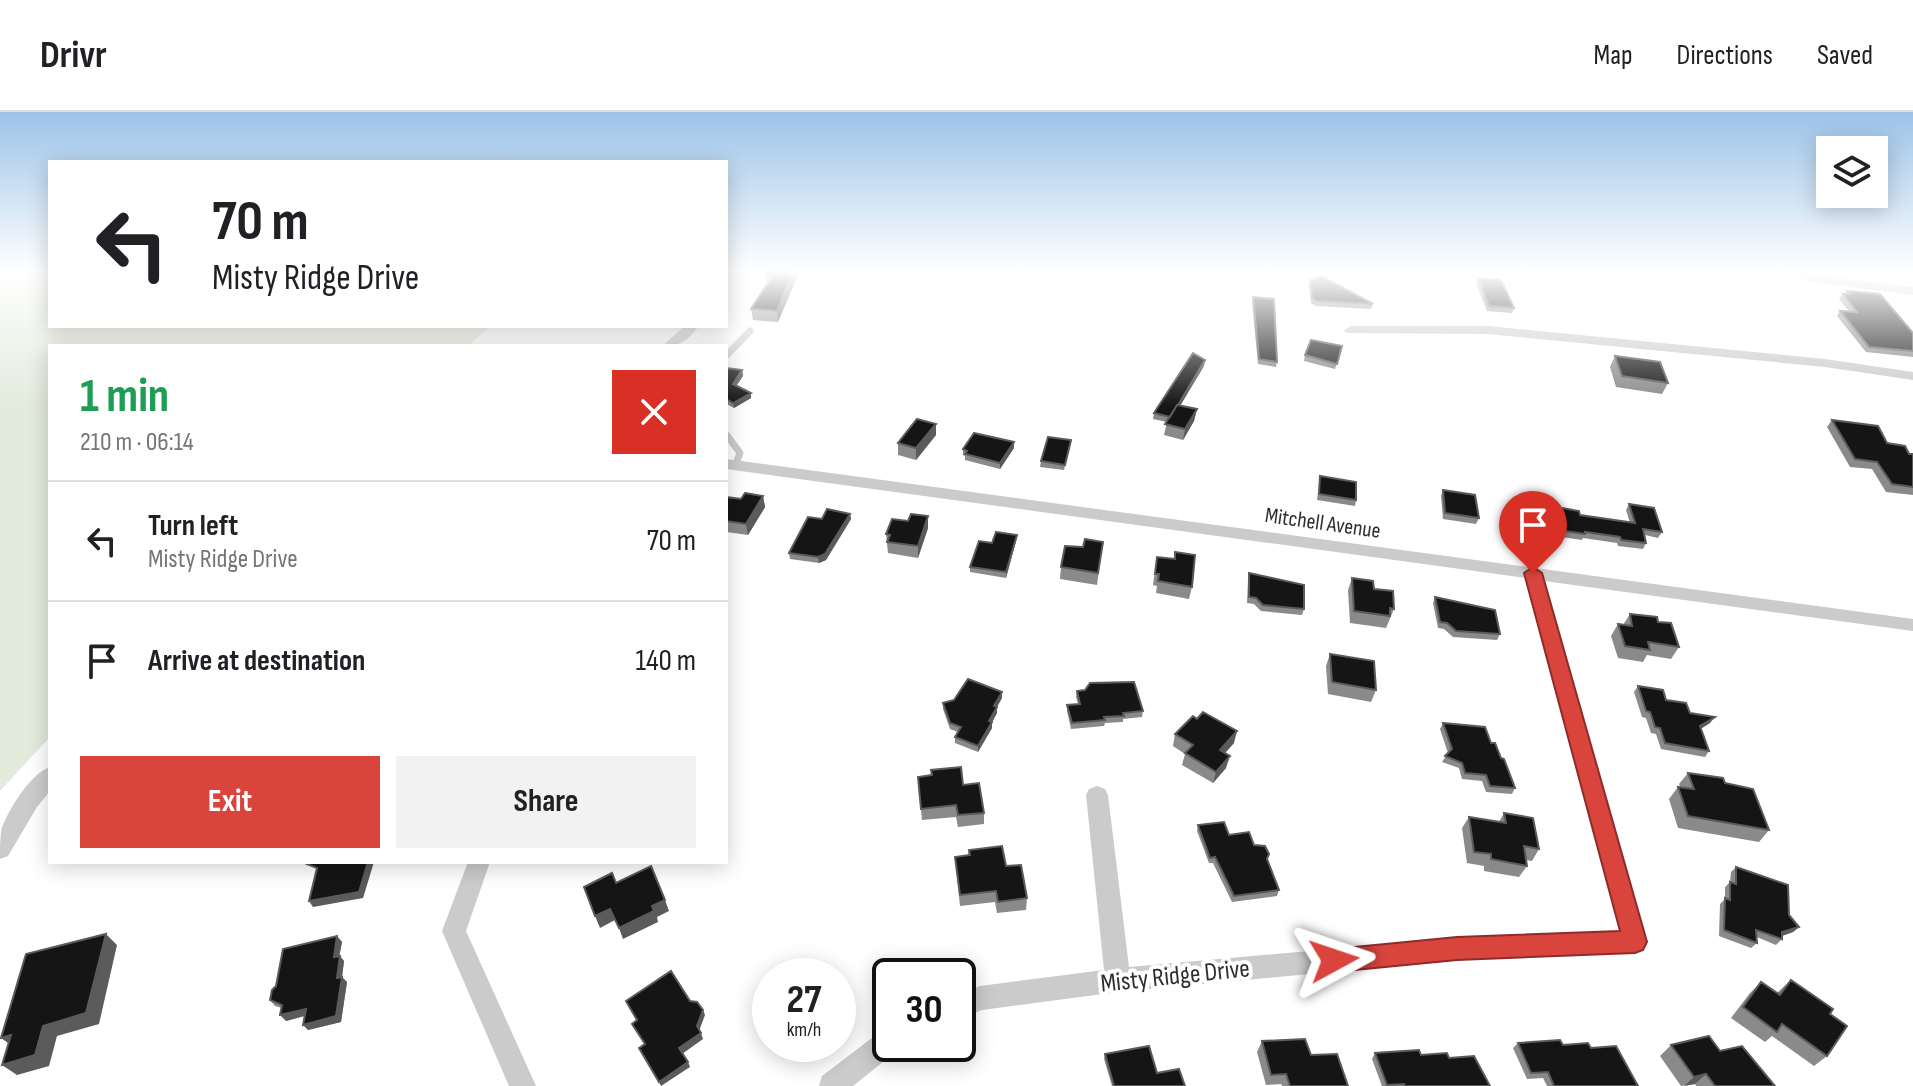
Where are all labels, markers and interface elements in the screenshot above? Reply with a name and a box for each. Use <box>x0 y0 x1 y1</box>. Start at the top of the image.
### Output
text: Drivr <box>40 33 107 78</box>
text: Map <box>1594 39 1633 72</box>
text: Directions <box>1677 39 1773 72</box>
text: Saved <box>1817 39 1873 72</box>
map controls <box>1816 136 1888 208</box>
button: layers <box>1816 136 1888 208</box>
text: 70 m <box>212 189 309 256</box>
icon: left <box>80 192 184 296</box>
text: Misty Ridge Drive <box>212 257 419 300</box>
text: 1 min <box>80 368 169 425</box>
button: close <box>612 370 696 454</box>
text: 210 m · 06:14 <box>80 427 194 458</box>
pin <box>1499 491 1567 573</box>
street label: Mitchell Avenue <box>1263 502 1382 545</box>
icon: arrive <box>1511 503 1555 547</box>
text: Turn left <box>148 508 238 544</box>
icon: left <box>80 519 124 563</box>
text: 70 m <box>647 523 696 559</box>
text: Misty Ridge Drive <box>148 544 298 575</box>
icon: arrive <box>80 639 124 683</box>
text: Arrive at destination <box>148 643 365 679</box>
text: 140 m <box>636 643 696 679</box>
button: Exit <box>80 756 380 848</box>
button: Share <box>396 756 696 848</box>
position arrow <box>1292 918 1376 1002</box>
street label: Misty Ridge Drive <box>1099 953 1251 1000</box>
speed limit sign: 30 <box>872 958 976 1062</box>
text: 27 <box>787 976 821 1024</box>
text: km/h <box>787 1018 821 1042</box>

